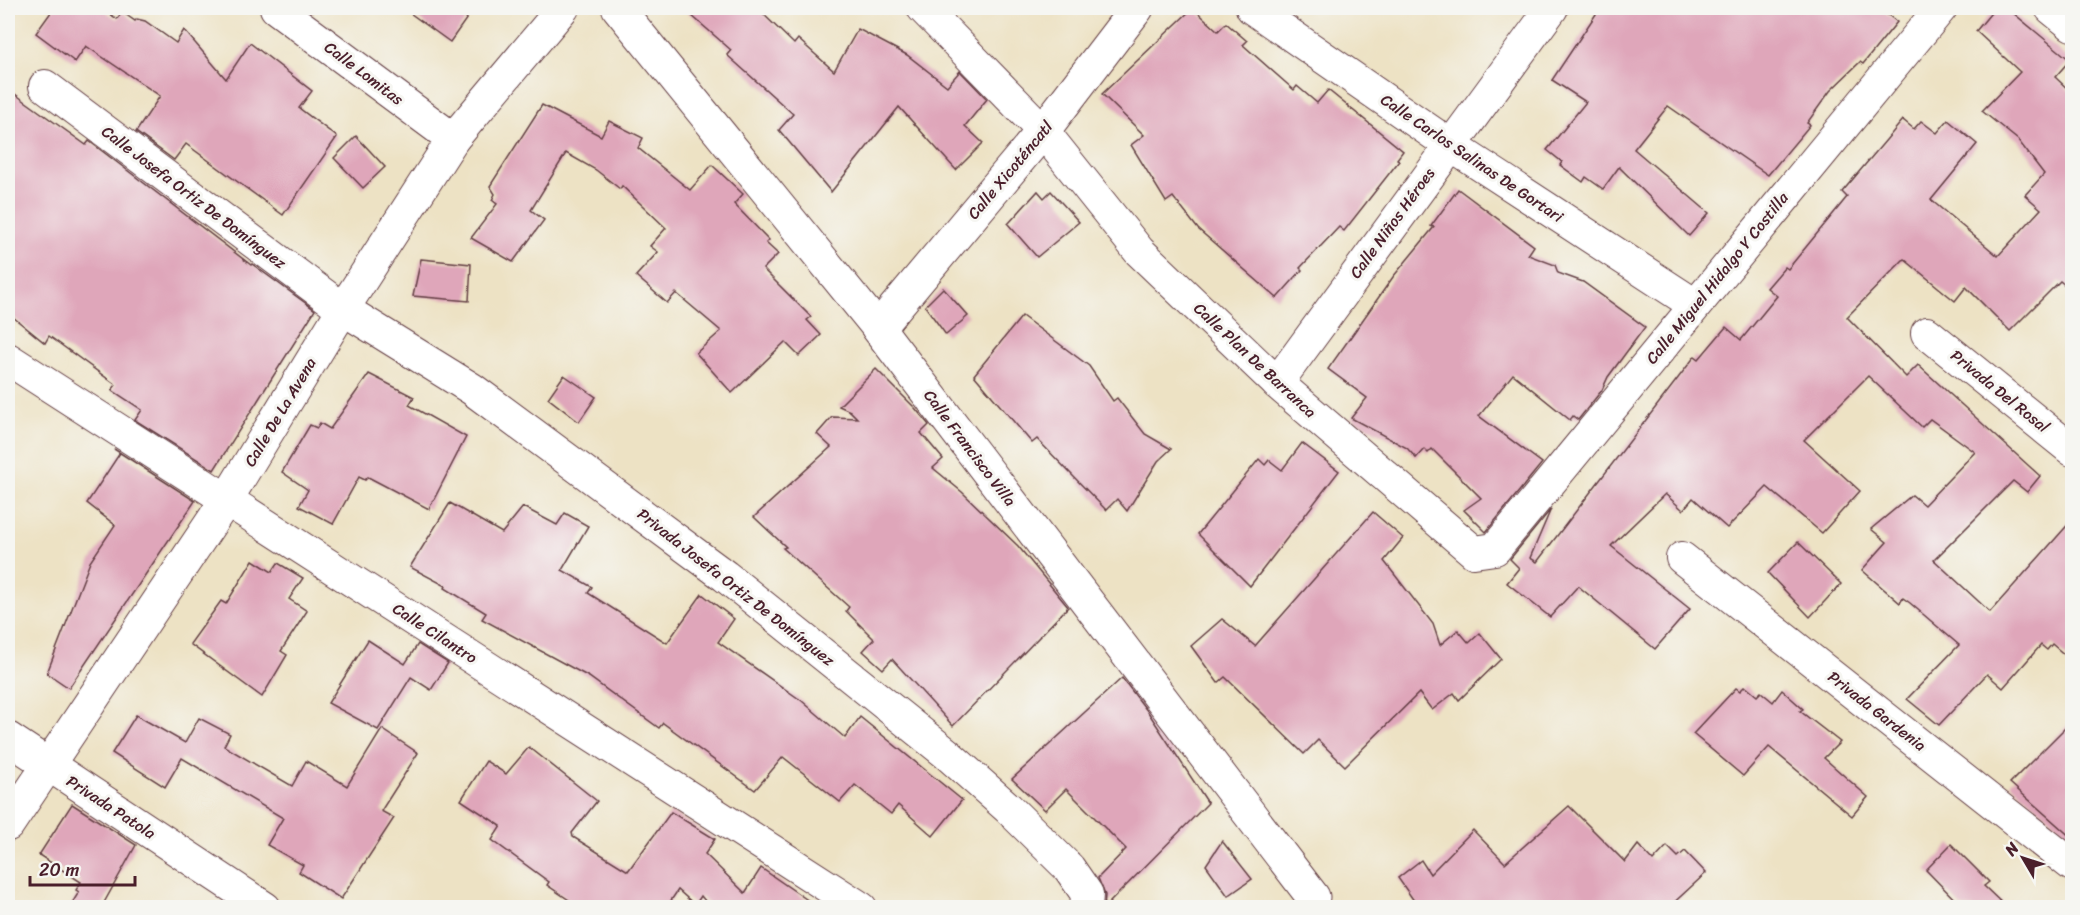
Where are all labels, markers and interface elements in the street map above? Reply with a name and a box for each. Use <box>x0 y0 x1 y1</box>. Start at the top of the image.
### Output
street label: Calle Lomitas <box>318 33 411 113</box>
street label: Calle Carlos Salinas De Gortari <box>1374 86 1570 231</box>
street label: Calle Xicoténcatl <box>960 114 1061 226</box>
street label: Calle Josefa Ortiz De Domínguez <box>95 117 293 277</box>
street label: Calle Niños Héroes <box>1341 161 1443 285</box>
street label: Calle Miguel Hidalgo Y Costilla <box>1638 184 1797 371</box>
street label: Calle Plan De Barranca <box>1187 295 1323 425</box>
street label: Privada Del Rosal <box>1944 342 2057 441</box>
street label: Calle De La Avena <box>236 352 324 472</box>
street label: Calle Francisco Villa <box>916 383 1024 513</box>
street label: Privada Josefa Ortiz De Domínguez <box>631 500 842 674</box>
street label: Calle Cilantro <box>386 594 484 672</box>
street label: Privada Gardenia <box>1821 663 1933 759</box>
street label: Privada Patola <box>60 767 162 847</box>
north arrow <box>1993 828 2053 888</box>
text: N <box>1996 835 2027 863</box>
scale bar <box>30 849 135 887</box>
text: 20 m <box>39 854 79 886</box>

